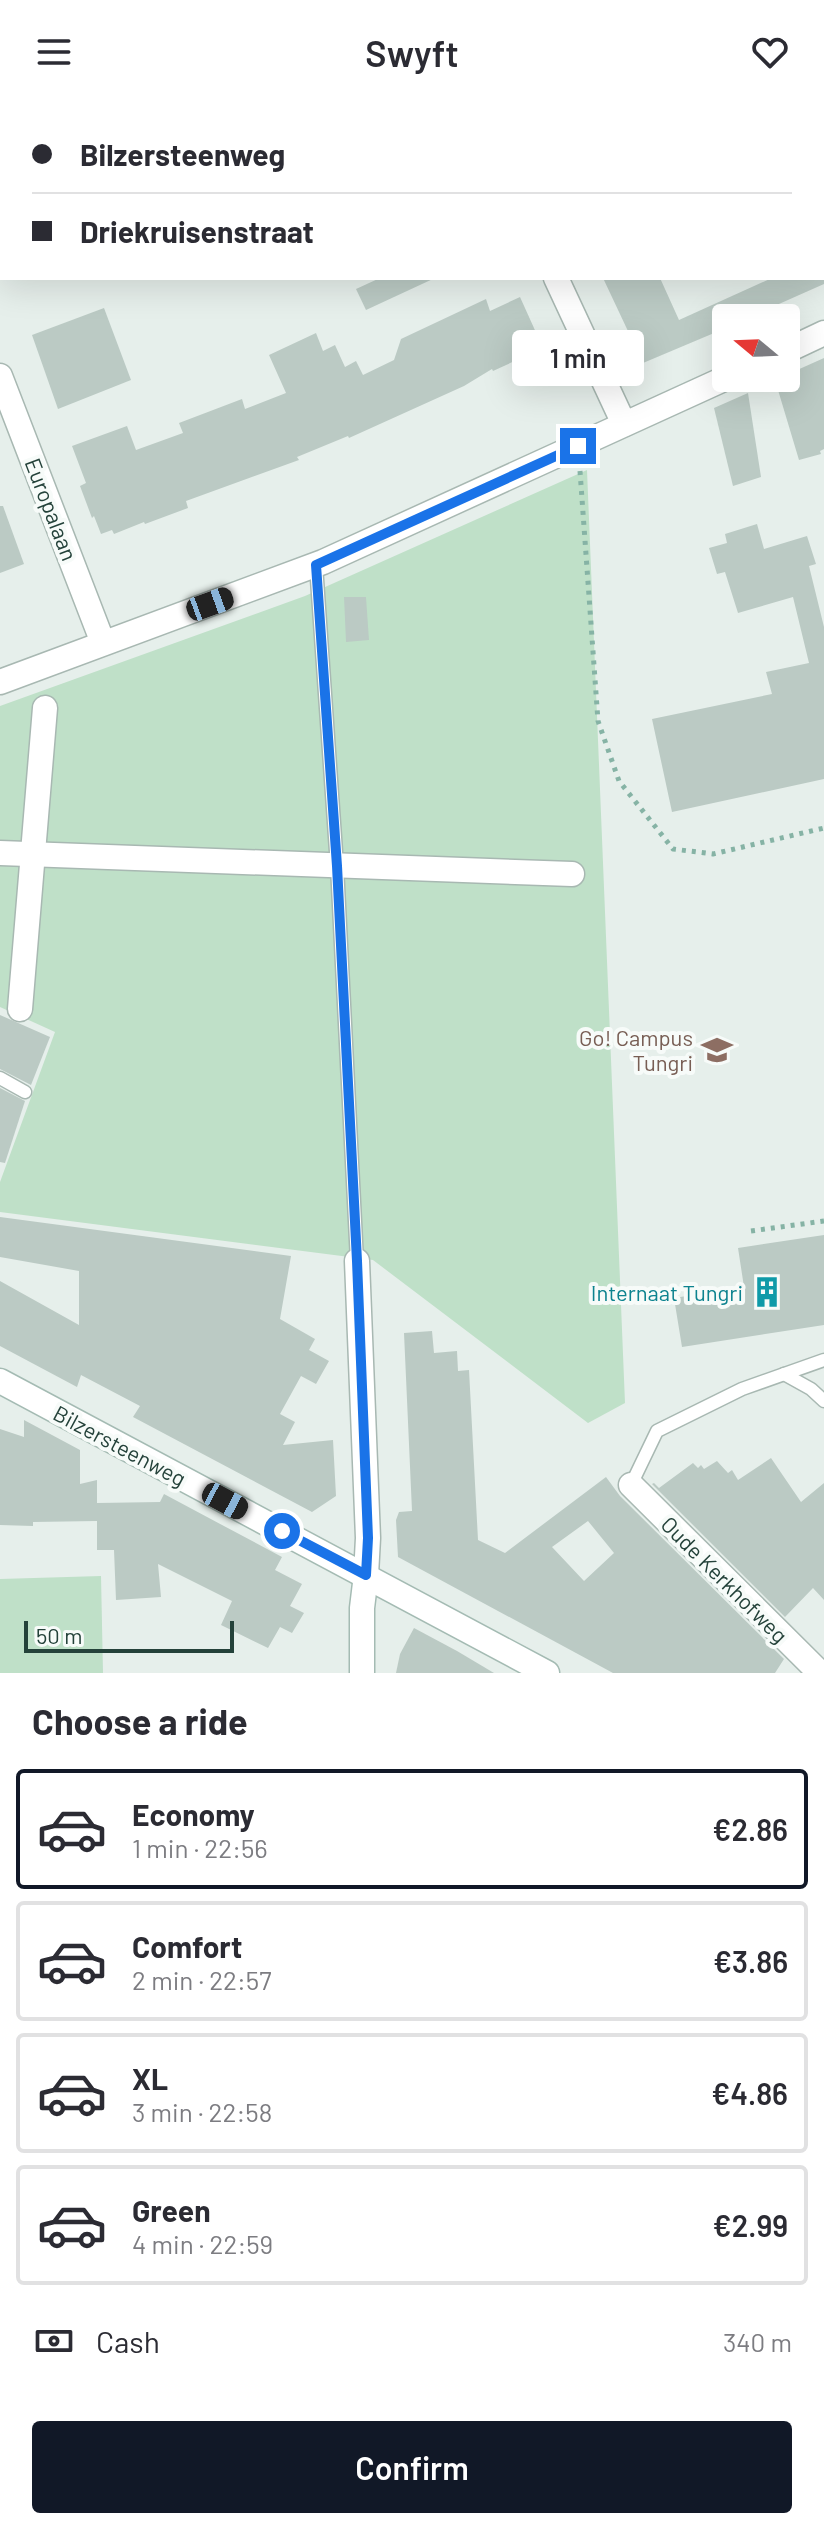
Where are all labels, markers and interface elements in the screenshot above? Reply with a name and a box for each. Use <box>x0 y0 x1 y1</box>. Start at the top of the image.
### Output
icon: menu <box>32 30 76 74</box>
icon: heart <box>748 30 792 74</box>
text: Swyft <box>365 31 459 74</box>
text: Bilzersteenweg <box>80 136 285 172</box>
text: Driekruisenstraat <box>80 213 314 249</box>
north arrow <box>712 304 800 392</box>
map controls <box>712 304 800 392</box>
callout: 1 min <box>512 330 644 386</box>
text: 1 min <box>550 342 606 373</box>
route end <box>560 428 596 464</box>
street label: Europalaan <box>21 454 83 564</box>
car <box>183 585 237 623</box>
place label: Go! Campus Tungri <box>579 1024 693 1075</box>
school or university icon: Go! Campus Tungri <box>700 1033 734 1067</box>
building icon: Internaat Tungri <box>750 1275 784 1309</box>
place label: Internaat Tungri <box>591 1279 743 1305</box>
street label: Bilzersteenweg <box>49 1399 191 1491</box>
car <box>198 1479 252 1523</box>
street label: Oude Kerkhofweg <box>656 1510 794 1648</box>
route start <box>264 1513 300 1549</box>
scale bar <box>24 1617 234 1653</box>
text: 50 m <box>36 1622 82 1648</box>
text: Choose a ride <box>32 1699 248 1742</box>
icon: car <box>36 1793 108 1865</box>
text: Economy <box>132 1796 255 1832</box>
text: €2.86 <box>712 1811 788 1847</box>
text: 1 min · 22:56 <box>132 1832 268 1863</box>
icon: car <box>36 1925 108 1997</box>
text: Comfort <box>132 1928 242 1964</box>
text: €3.86 <box>713 1943 788 1979</box>
text: 2 min · 22:57 <box>132 1964 272 1995</box>
icon: car <box>36 2057 108 2129</box>
text: XL <box>132 2060 168 2096</box>
text: €4.86 <box>711 2075 788 2111</box>
text: 3 min · 22:58 <box>132 2096 272 2127</box>
icon: car <box>36 2189 108 2261</box>
text: Green <box>132 2192 211 2228</box>
text: €2.99 <box>713 2207 788 2243</box>
text: 4 min · 22:59 <box>132 2228 273 2259</box>
icon: cash <box>32 2319 76 2363</box>
text: Cash <box>96 2323 160 2359</box>
text: 340 m <box>723 2326 792 2357</box>
button: Confirm <box>32 2421 792 2513</box>

